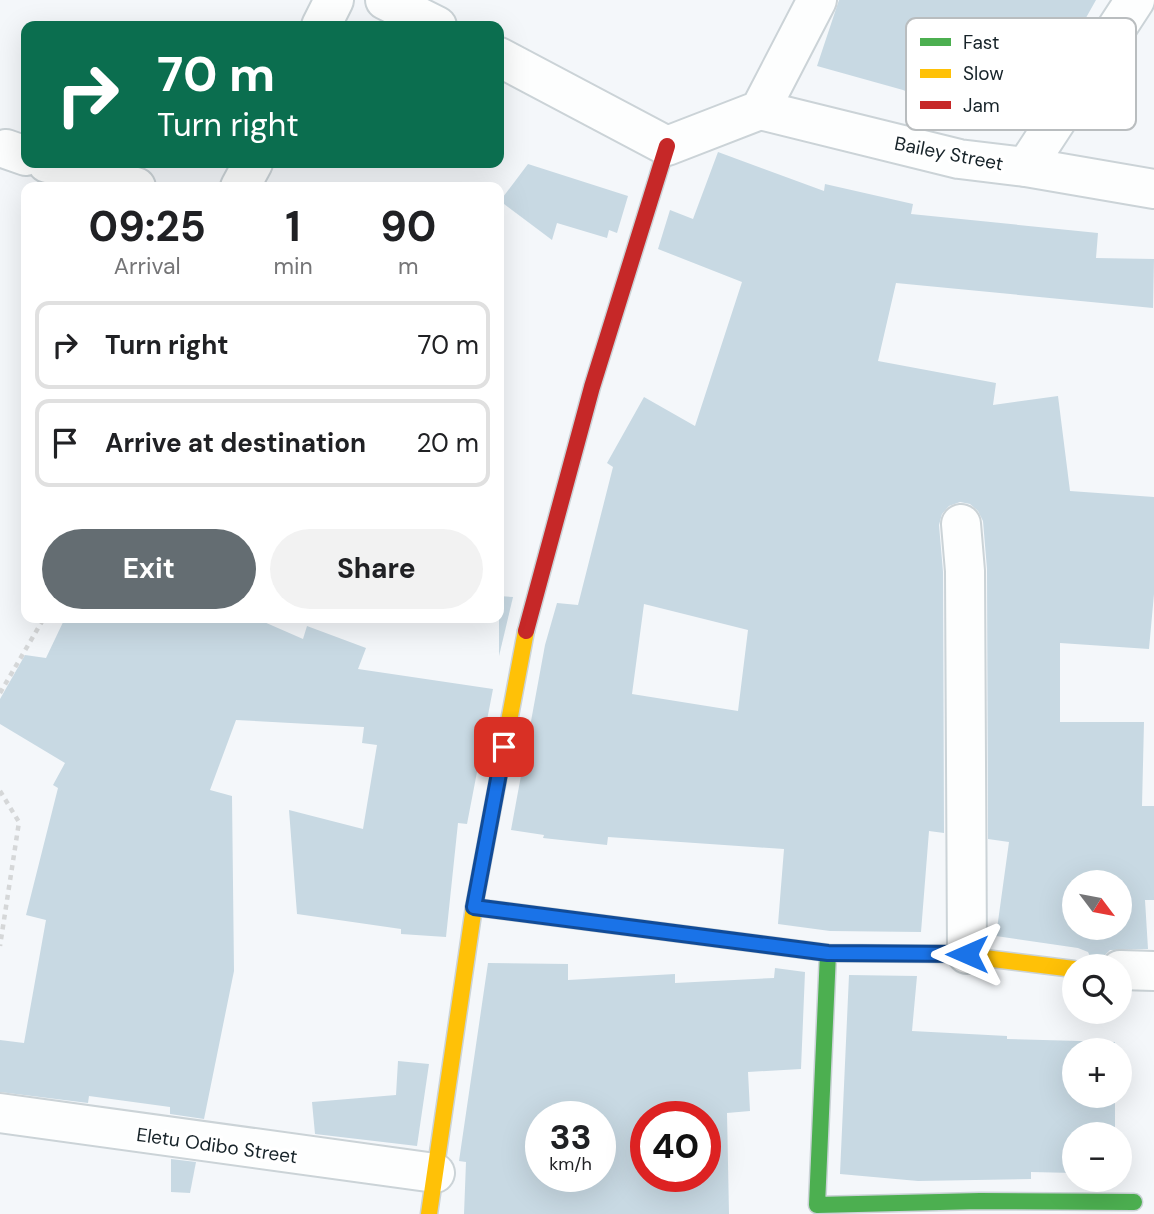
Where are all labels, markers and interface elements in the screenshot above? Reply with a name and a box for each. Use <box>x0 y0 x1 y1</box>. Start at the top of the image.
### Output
legend <box>906 18 1136 130</box>
text: Fast <box>963 30 999 55</box>
text: 70 m <box>157 42 275 106</box>
icon: right <box>42 49 133 140</box>
text: Slow <box>963 61 1004 86</box>
text: Jam <box>963 93 1000 118</box>
text: Turn right <box>157 104 299 146</box>
street label: Bailey Street <box>892 131 1006 176</box>
text: 09:25 <box>89 199 206 254</box>
text: 1 <box>285 199 301 254</box>
text: 90 <box>380 199 436 254</box>
text: Arrival <box>114 251 181 281</box>
text: min <box>273 251 313 281</box>
text: m <box>398 251 419 281</box>
icon: right <box>46 326 84 364</box>
text: Turn right <box>105 328 229 362</box>
text: 70 m <box>418 328 479 362</box>
icon: arrive <box>46 424 84 462</box>
text: Arrive at destination <box>105 426 366 460</box>
text: 20 m <box>416 426 479 460</box>
button: Exit <box>42 529 256 609</box>
button: Share <box>270 529 483 609</box>
pin <box>474 717 534 777</box>
icon: arrive <box>485 728 523 766</box>
north arrow <box>1062 870 1132 940</box>
map controls <box>1062 870 1132 1192</box>
position arrow <box>930 917 1004 991</box>
button: search <box>1062 954 1132 1024</box>
button: + <box>1062 1038 1132 1108</box>
speed limit sign: 40 <box>630 1101 721 1192</box>
text: 33 <box>549 1114 592 1160</box>
street label: Eletu Odibo Street <box>135 1122 299 1169</box>
button: − <box>1062 1122 1132 1192</box>
text: km/h <box>549 1152 592 1176</box>

